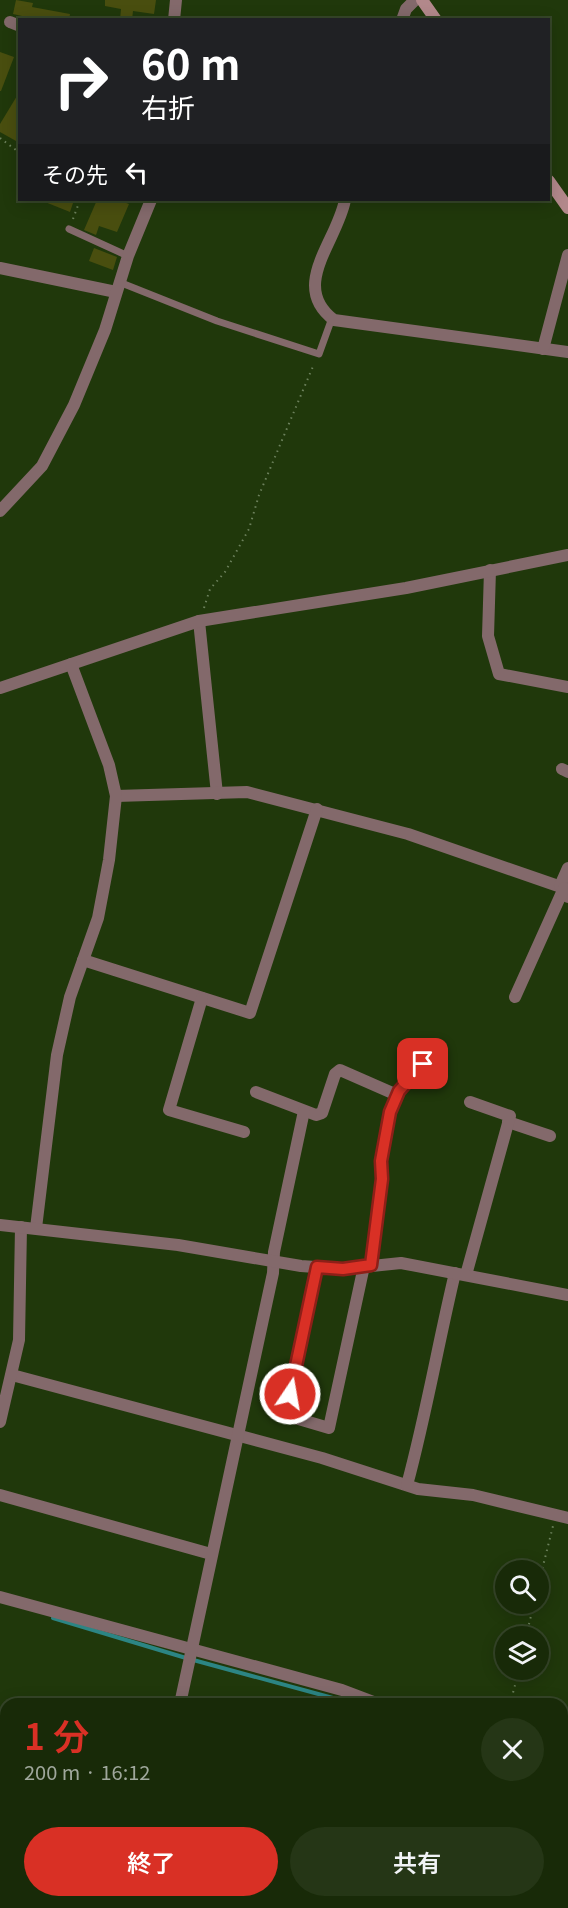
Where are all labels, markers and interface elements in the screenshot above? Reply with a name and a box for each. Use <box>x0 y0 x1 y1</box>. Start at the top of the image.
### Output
text: 60 m <box>141 31 241 92</box>
icon: right <box>42 42 120 120</box>
text: 右折 <box>141 87 195 126</box>
icon: left <box>120 156 153 189</box>
text: その先 <box>42 157 108 189</box>
pin <box>397 1038 448 1089</box>
icon: arrive <box>406 1047 439 1080</box>
position arrow <box>258 1362 322 1426</box>
map controls <box>495 1560 549 1680</box>
button: search <box>495 1560 549 1614</box>
button: layers <box>495 1626 549 1680</box>
text: 1 分 <box>24 1708 89 1760</box>
button: close <box>481 1718 544 1781</box>
text: 200 m · 16:12 <box>24 1757 150 1786</box>
button: 終了 <box>24 1827 278 1896</box>
button: 共有 <box>290 1827 544 1896</box>

